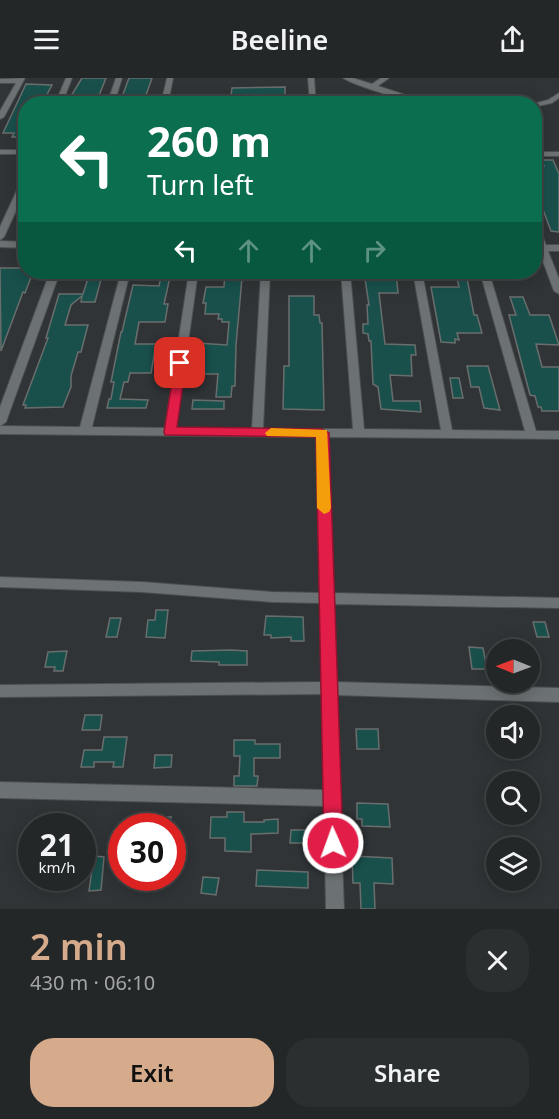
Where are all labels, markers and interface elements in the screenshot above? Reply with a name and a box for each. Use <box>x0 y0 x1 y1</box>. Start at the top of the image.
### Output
text: Beeline <box>231 21 328 58</box>
icon: menu <box>30 23 63 56</box>
icon: share <box>496 23 529 56</box>
text: 260 m <box>147 112 271 169</box>
icon: left <box>48 120 126 198</box>
text: Turn left <box>147 166 253 203</box>
icon: left <box>169 234 202 267</box>
icon: ahead <box>232 234 265 267</box>
icon: ahead <box>295 234 328 267</box>
icon: right <box>358 234 391 267</box>
pin <box>154 337 205 388</box>
icon: arrive <box>163 346 196 379</box>
north arrow <box>486 639 540 693</box>
map controls <box>486 639 540 891</box>
button: sound <box>486 705 540 759</box>
button: search <box>486 771 540 825</box>
position arrow <box>301 811 365 875</box>
speed limit sign: 30 <box>108 813 186 891</box>
text: 21 <box>40 824 74 865</box>
button: layers <box>486 837 540 891</box>
text: km/h <box>39 857 75 877</box>
text: 2 min <box>30 922 128 971</box>
button: close <box>466 929 529 992</box>
text: 430 m · 06:10 <box>30 969 155 996</box>
button: Exit <box>30 1038 274 1107</box>
button: Share <box>286 1038 529 1107</box>

